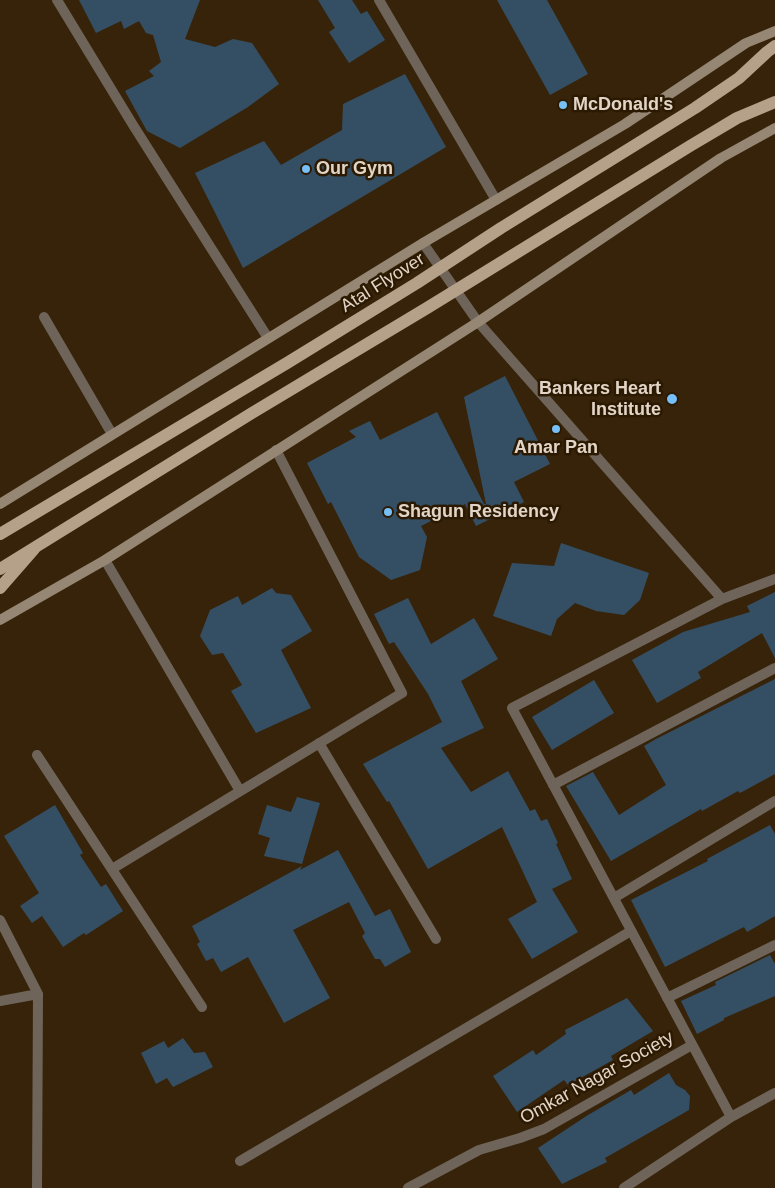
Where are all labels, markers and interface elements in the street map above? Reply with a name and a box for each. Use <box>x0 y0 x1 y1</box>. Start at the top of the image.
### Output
place label: McDonald's <box>573 94 673 116</box>
marker: McDonald's <box>557 99 569 111</box>
place label: Our Gym <box>316 158 393 180</box>
marker: Our Gym <box>300 163 312 175</box>
street label: Atal Flyover <box>337 249 429 317</box>
place label: Bankers Heart Institute <box>539 378 661 420</box>
marker: Bankers Heart Institute <box>665 392 679 406</box>
marker: Amar Pan <box>550 423 562 435</box>
place label: Amar Pan <box>514 437 598 459</box>
place label: Shagun Residency <box>398 501 559 523</box>
marker: Shagun Residency <box>382 506 394 518</box>
street label: Omkar Nagar Society <box>517 1027 677 1129</box>

